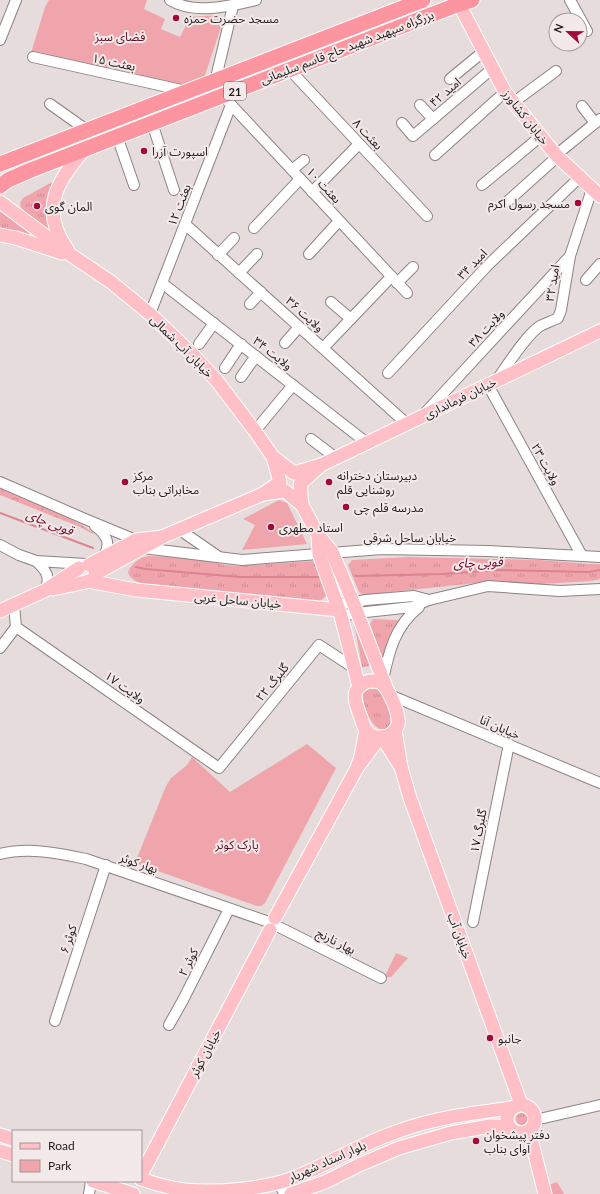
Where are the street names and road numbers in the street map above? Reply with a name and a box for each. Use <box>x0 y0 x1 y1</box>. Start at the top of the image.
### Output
street label: بزرگراه سپهبد شهید حاج قاسم سلیمانی <box>258 7 436 89</box>
street label: بعثت ۱۵ <box>91 50 137 74</box>
street label: امید ۴۲ <box>426 74 464 110</box>
road number: 21 <box>224 82 246 100</box>
street label: خیابان کشاورز <box>499 86 552 148</box>
street label: بعثت ۸ <box>350 115 386 153</box>
street label: بعثت ۱۰ <box>304 164 344 206</box>
street label: بعثت ۱۲ <box>164 182 194 228</box>
street label: امید ۳۴ <box>454 245 490 282</box>
street label: امید ۳۲ <box>542 264 562 302</box>
street label: ولایت ۳۶ <box>283 293 327 335</box>
street label: ولایت ۳۸ <box>465 306 507 350</box>
street label: خیابان آب شمالی <box>147 311 217 381</box>
street label: ولایت ۳۴ <box>250 333 296 373</box>
street label: خیابان فرمانداری <box>421 374 499 422</box>
street label: ولایت ۲۳ <box>528 440 564 488</box>
street label: خیابان ساحل شرقی <box>364 530 456 545</box>
street label: خیابان ساحل غربی <box>194 589 282 611</box>
street label: گلبرگ ۲۲ <box>252 659 292 704</box>
street label: ولایت ۱۷ <box>102 668 148 706</box>
street label: خیابان آنا <box>477 712 523 742</box>
street label: گلبرگ ۱۷ <box>466 807 490 854</box>
street label: بهار کوثر <box>117 849 160 877</box>
street label: خیابان آب <box>445 911 475 961</box>
street label: کوثر ۶ <box>56 922 80 955</box>
street label: بهار نارنج <box>313 925 358 959</box>
street label: کوثر ۲ <box>175 945 202 978</box>
street label: خیابان کوثر <box>186 1027 224 1080</box>
street label: بلوار استاد شهریار <box>285 1137 368 1185</box>

